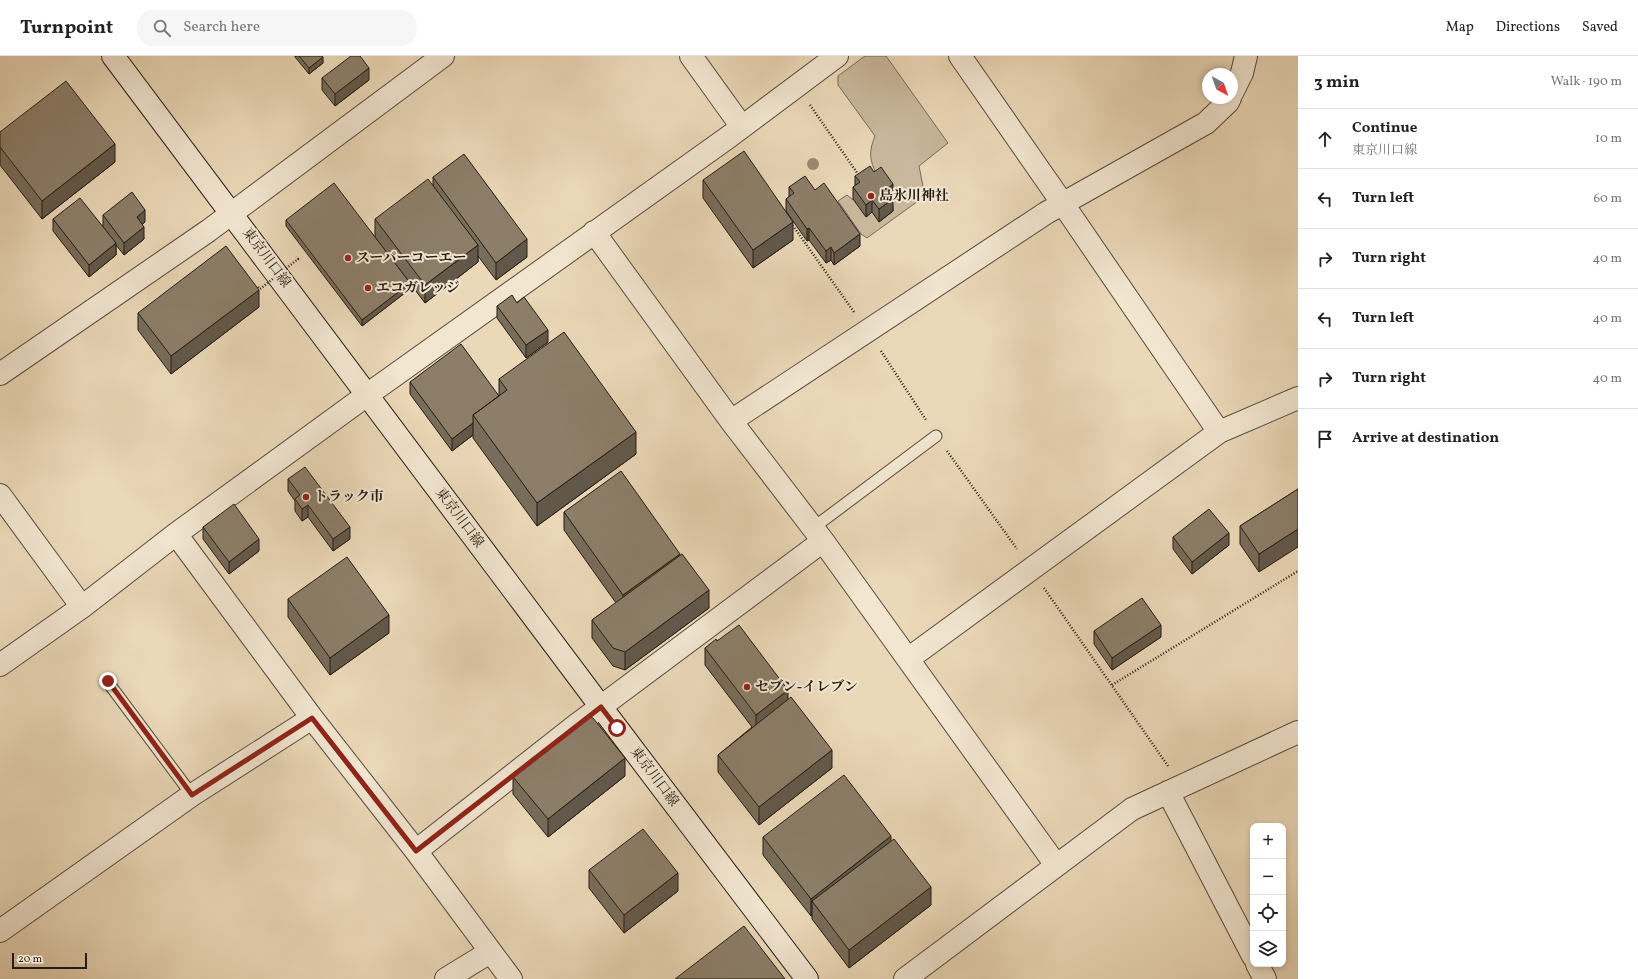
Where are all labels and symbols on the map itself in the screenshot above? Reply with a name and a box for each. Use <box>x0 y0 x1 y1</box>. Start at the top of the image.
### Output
north arrow <box>1202 68 1238 104</box>
place label: 島氷川神社 <box>879 187 949 206</box>
marker: 島氷川神社 <box>866 191 876 201</box>
street label: 東京川口線 <box>237 224 295 292</box>
place label: スーパーコーエー <box>356 249 467 268</box>
marker: スーパーコーエー <box>343 253 353 263</box>
place label: エコガレッジ <box>376 279 460 298</box>
marker: エコガレッジ <box>363 283 373 293</box>
street label: 東京川口線 <box>430 484 488 552</box>
place label: トラック市 <box>314 488 384 507</box>
marker: トラック市 <box>301 492 311 502</box>
route end <box>99 672 117 690</box>
place label: セブン-イレブン <box>755 678 858 697</box>
marker: セブン-イレブン <box>742 682 752 692</box>
route start <box>608 719 626 737</box>
street label: 東京川口線 <box>625 743 683 811</box>
scale bar <box>12 951 87 970</box>

